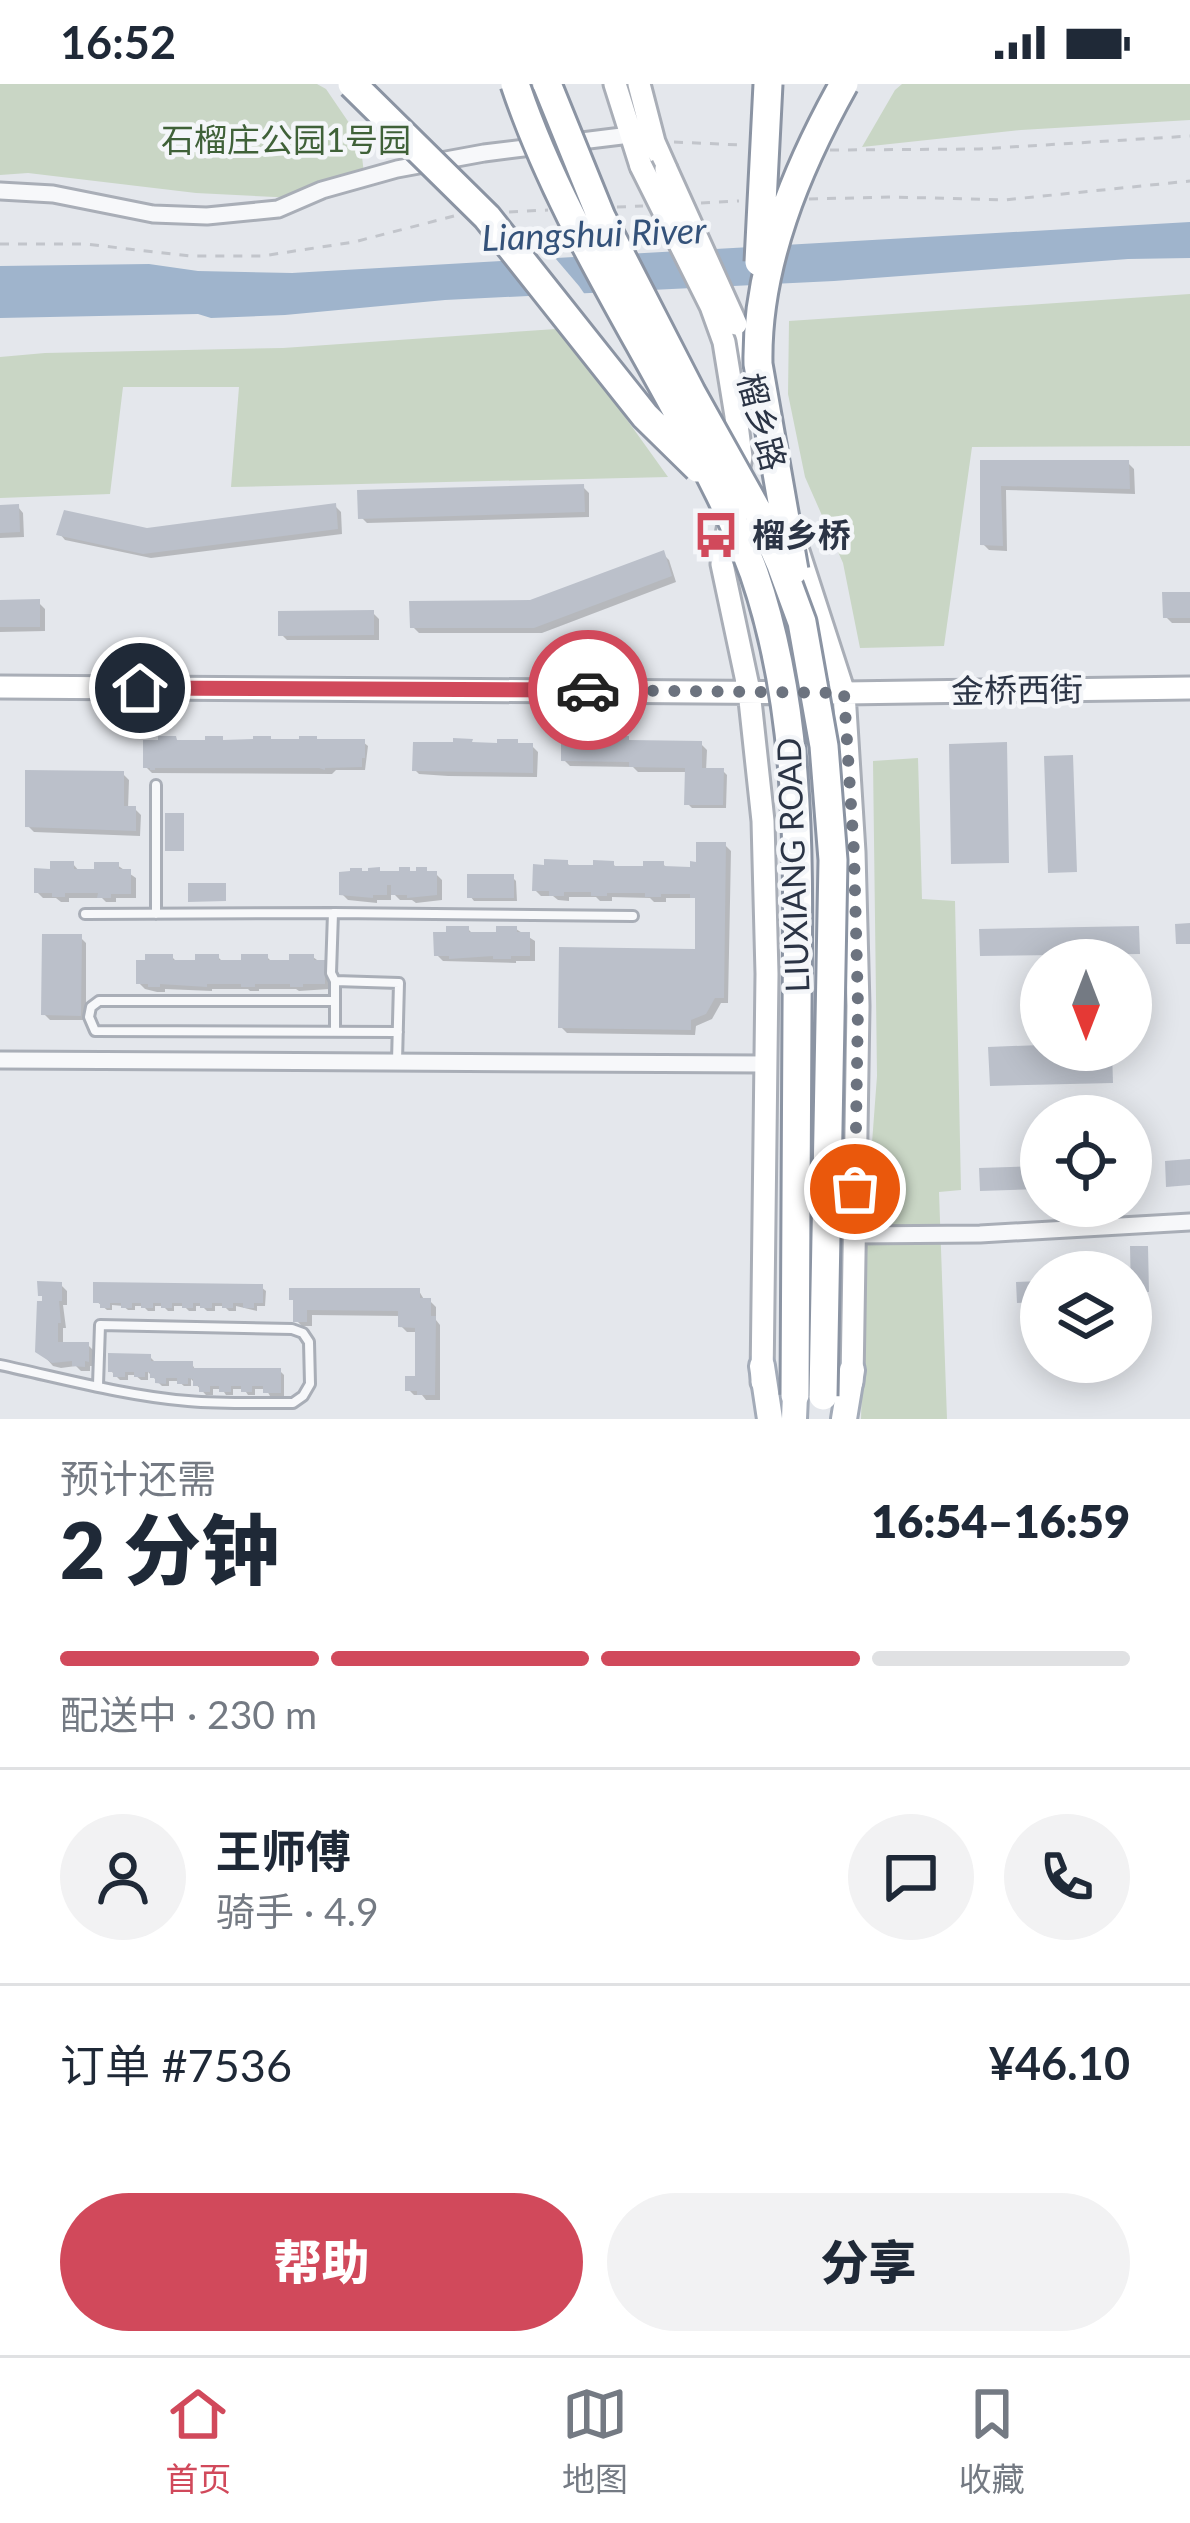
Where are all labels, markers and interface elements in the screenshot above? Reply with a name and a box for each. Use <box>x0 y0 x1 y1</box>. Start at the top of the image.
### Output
text: 16:52 <box>60 15 176 69</box>
park label: 石榴庄公园1号园 <box>161 119 411 159</box>
water label: Liangshui River <box>481 207 708 259</box>
street label: 榴乡路 <box>731 369 795 475</box>
bus stop icon: 榴乡桥 <box>691 510 741 560</box>
place label: 榴乡桥 <box>752 514 851 554</box>
courier <box>528 630 648 750</box>
pin <box>89 637 191 739</box>
icon: home <box>107 655 173 721</box>
icon: car <box>555 657 621 723</box>
street label: 金桥西街 <box>951 668 1083 710</box>
street label: LIUXIANG ROAD <box>768 737 816 993</box>
north arrow <box>1020 939 1152 1071</box>
map controls <box>1020 939 1152 1383</box>
button: locate <box>1020 1095 1152 1227</box>
pin <box>804 1138 906 1240</box>
icon: bag <box>822 1156 888 1222</box>
button: layers <box>1020 1251 1152 1383</box>
text: 预计还需 <box>60 1455 216 1501</box>
text: 16:54–16:59 <box>871 1494 1130 1548</box>
text: 2 分钟 <box>60 1502 279 1596</box>
text: 配送中 · 230 m <box>60 1691 317 1737</box>
button: person <box>60 1814 186 1940</box>
button: chat <box>848 1814 974 1940</box>
button: phone <box>1004 1814 1130 1940</box>
text: 王师傅 <box>216 1824 351 1878</box>
text: 骑手 · 4.9 <box>216 1888 379 1934</box>
text: ¥46.10 <box>989 2036 1130 2090</box>
text: 订单 #7536 <box>60 2038 292 2092</box>
button: 帮助 <box>60 2193 583 2331</box>
button: 分享 <box>607 2193 1130 2331</box>
tab: 首页 <box>165 2381 231 2501</box>
tab: 地图 <box>562 2381 628 2501</box>
tab: 收藏 <box>959 2381 1025 2501</box>

